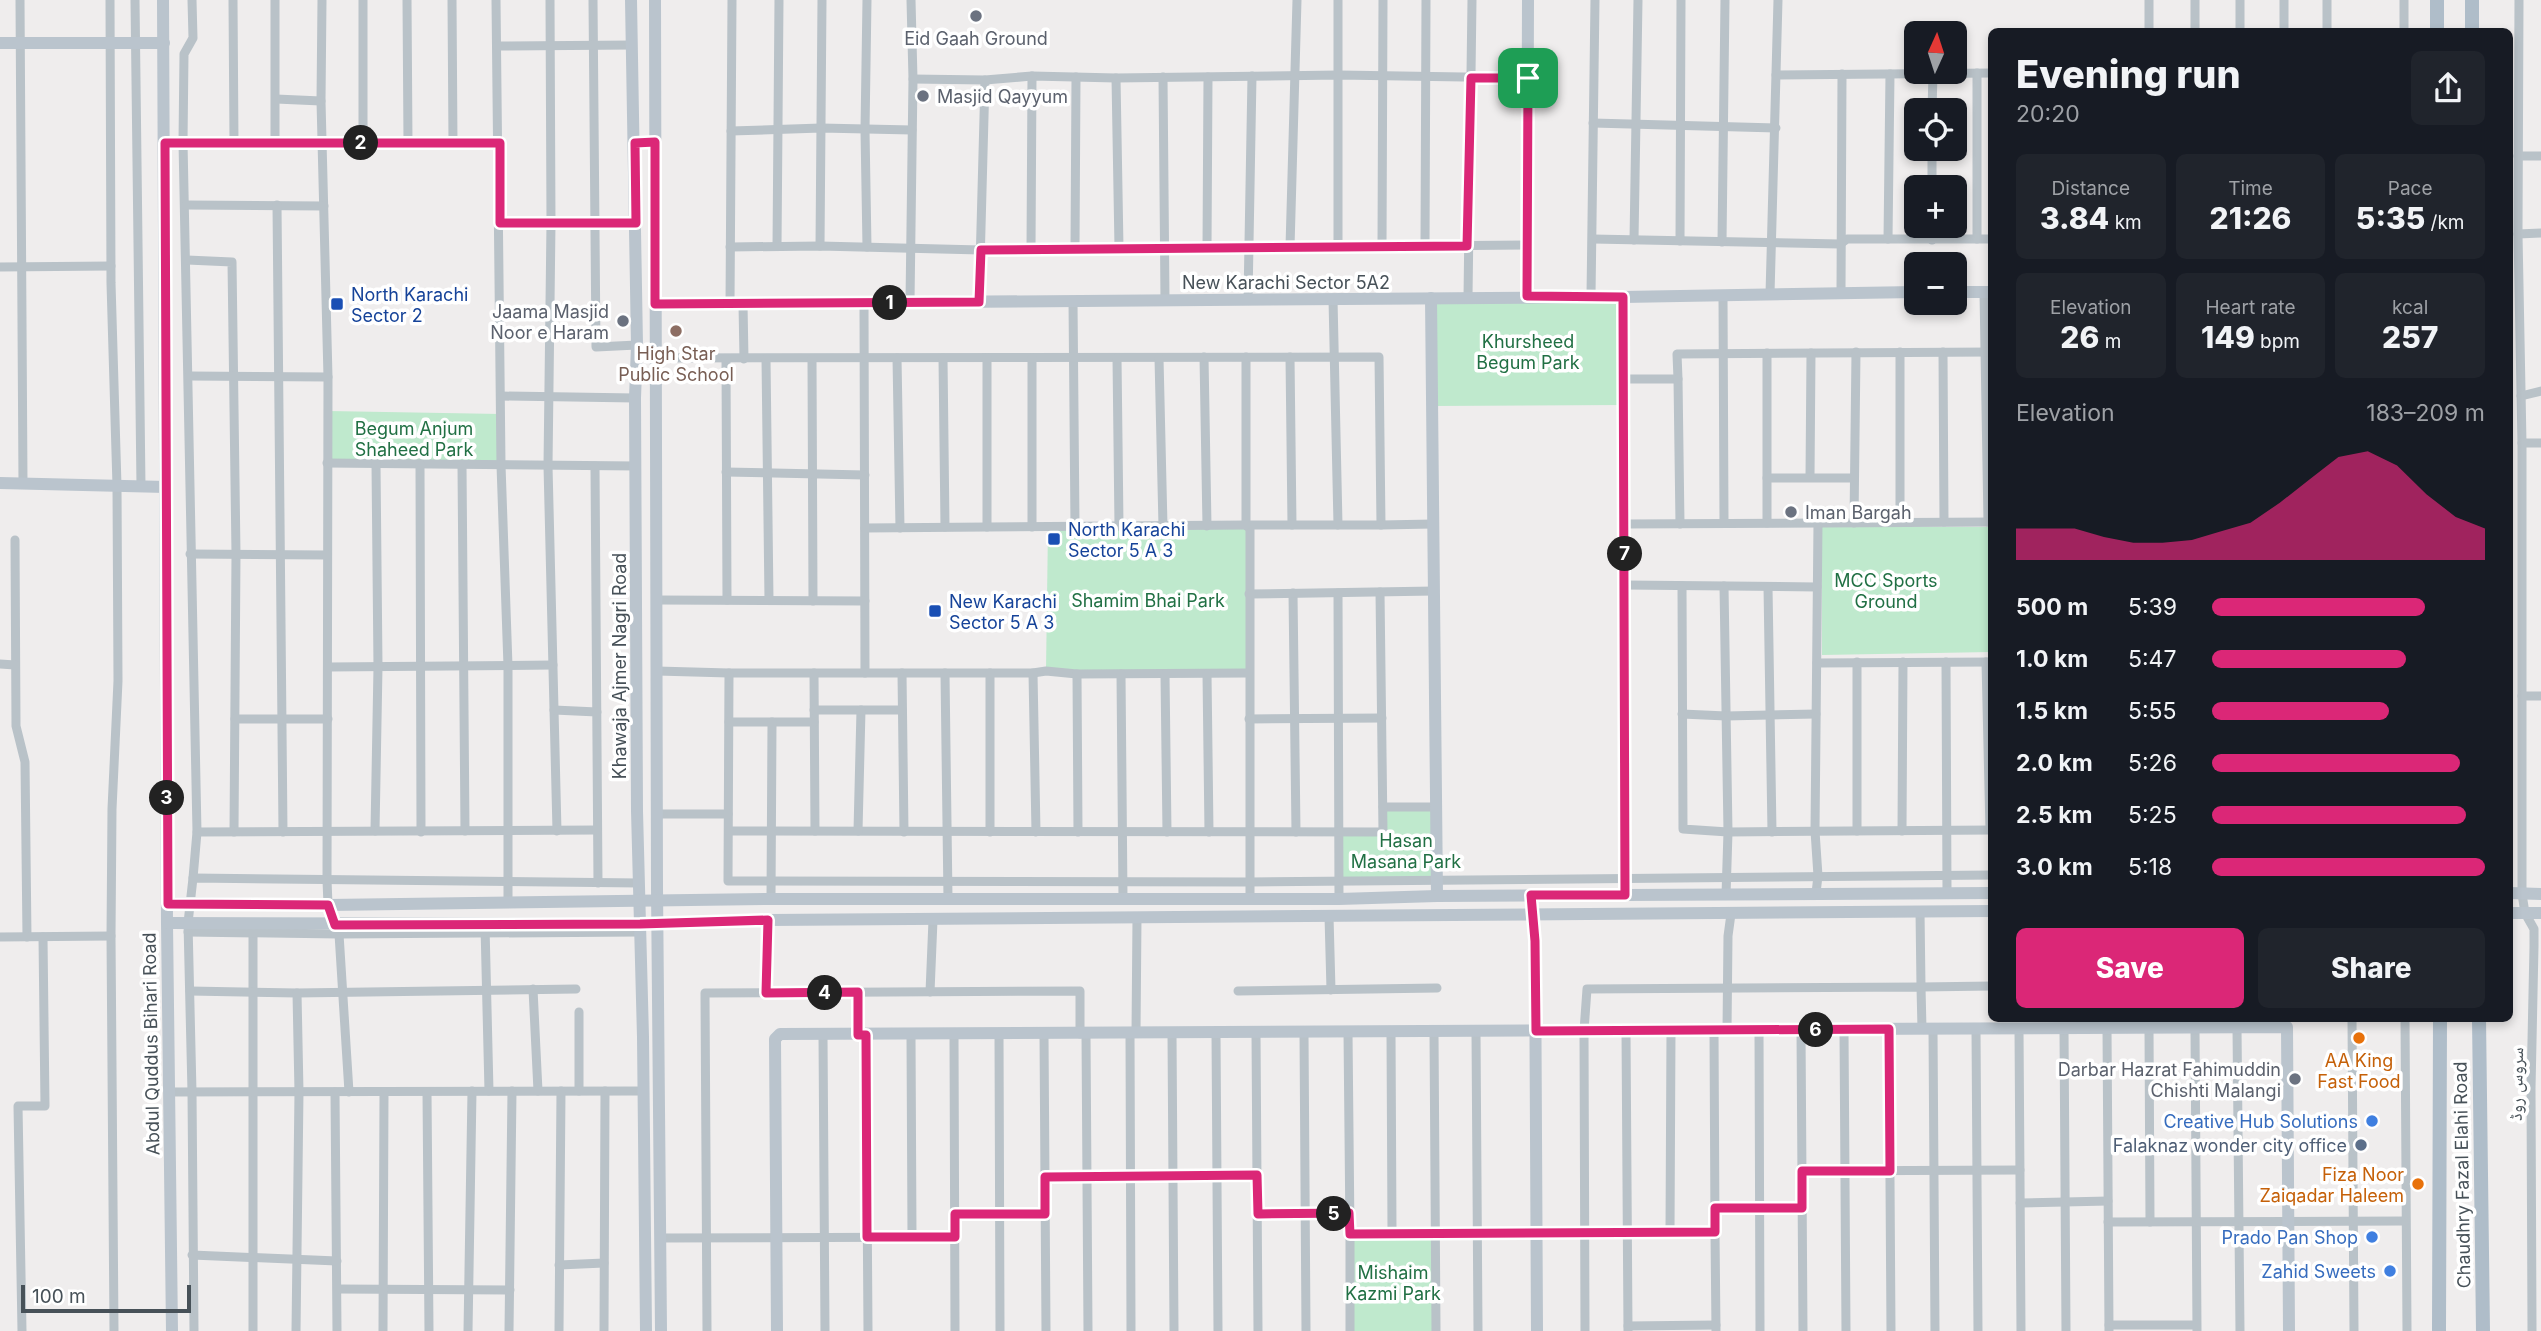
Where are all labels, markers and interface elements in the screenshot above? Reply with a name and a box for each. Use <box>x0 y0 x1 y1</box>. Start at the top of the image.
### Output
marker: Eid Gaah Ground <box>968 8 984 24</box>
north arrow <box>1904 21 1967 84</box>
map controls <box>1904 21 1967 315</box>
place label: Eid Gaah Ground <box>904 28 1048 49</box>
pin <box>1498 48 1558 108</box>
text: Evening run <box>2016 51 2241 97</box>
button: share <box>2411 51 2485 125</box>
icon: arrive <box>1509 59 1547 97</box>
place label: Masjid Qayyum <box>937 86 1068 107</box>
marker: Masjid Qayyum <box>915 88 931 104</box>
button: locate <box>1904 98 1967 161</box>
text: 20:20 <box>2016 100 2080 128</box>
pin: 2 <box>344 125 378 160</box>
text: 2 <box>355 131 366 154</box>
button: + <box>1904 175 1967 238</box>
text: Distance <box>2052 177 2130 200</box>
text: Time <box>2228 177 2273 200</box>
text: Pace <box>2388 177 2433 200</box>
text: 3.84 <box>2040 200 2109 236</box>
text: 21:26 <box>2210 200 2291 236</box>
text: 5:35 <box>2356 200 2425 236</box>
text: km <box>2109 211 2142 234</box>
text: /km <box>2425 211 2464 234</box>
button: − <box>1904 252 1967 315</box>
street label: New Karachi Sector 5A2 <box>1182 272 1390 293</box>
place label: North Karachi Sector 2 <box>351 284 468 326</box>
pin: 1 <box>872 286 908 320</box>
text: 1 <box>885 291 894 314</box>
marker: North Karachi Sector 2 <box>329 296 345 312</box>
text: Elevation <box>2050 296 2132 319</box>
text: Heart rate <box>2205 296 2295 319</box>
text: kcal <box>2392 296 2428 319</box>
place label: Jaama Masjid Noor e Haram <box>490 301 609 343</box>
marker: Jaama Masjid Noor e Haram <box>615 313 631 329</box>
text: 26 <box>2060 319 2099 355</box>
text: 149 <box>2201 319 2255 355</box>
text: 257 <box>2382 319 2438 355</box>
marker: High Star Public School <box>668 323 684 339</box>
text: m <box>2099 330 2121 353</box>
text: bpm <box>2255 330 2300 353</box>
park label: Khursheed Begum Park <box>1476 331 1580 373</box>
place label: High Star Public School <box>618 343 734 385</box>
text: Elevation <box>2016 399 2115 427</box>
text: 183–209 m <box>2366 399 2485 427</box>
park label: Begum Anjum Shaheed Park <box>355 418 473 460</box>
place label: Iman Bargah <box>1805 502 1912 523</box>
marker: Iman Bargah <box>1783 504 1799 520</box>
place label: North Karachi Sector 5 A 3 <box>1068 519 1185 561</box>
marker: North Karachi Sector 5 A 3 <box>1046 531 1062 547</box>
pin: 7 <box>1608 536 1642 572</box>
text: 7 <box>1619 542 1630 565</box>
street label: Khawaja Ajmer Nagri Road <box>609 553 630 779</box>
park label: MCC Sports Ground <box>1834 570 1938 612</box>
park label: Shamim Bhai Park <box>1071 590 1225 611</box>
place label: New Karachi Sector 5 A 3 <box>949 591 1057 633</box>
text: 500 m <box>2016 593 2088 621</box>
text: 5:39 <box>2128 593 2177 621</box>
marker: New Karachi Sector 5 A 3 <box>927 603 943 619</box>
text: 1.0 km <box>2016 645 2088 673</box>
text: 5:47 <box>2128 645 2176 673</box>
text: 1.5 km <box>2016 697 2088 725</box>
text: 5:55 <box>2128 697 2177 725</box>
text: 2.0 km <box>2016 749 2093 777</box>
text: 5:26 <box>2128 749 2177 777</box>
pin: 3 <box>150 780 184 816</box>
text: 3 <box>160 786 173 809</box>
text: 2.5 km <box>2016 801 2093 829</box>
text: 5:25 <box>2128 801 2177 829</box>
park label: Hasan Masana Park <box>1351 830 1461 872</box>
text: 3.0 km <box>2016 853 2093 881</box>
text: 5:18 <box>2128 853 2172 881</box>
button: Save <box>2016 928 2244 1008</box>
button: Share <box>2258 928 2485 1008</box>
street label: Abdul Quddus Bihari Road <box>139 932 163 1156</box>
pin: 4 <box>808 976 842 1010</box>
text: 4 <box>818 981 831 1004</box>
pin: 6 <box>1798 1012 1834 1048</box>
text: 6 <box>1809 1018 1822 1041</box>
marker: AA King Fast Food <box>2351 1030 2367 1046</box>
street label: سروس روڈ <box>2505 1047 2528 1121</box>
place label: AA King Fast Food <box>2317 1050 2401 1092</box>
place label: Darbar Hazrat Fahimuddin Chishti Malangi <box>2058 1059 2281 1101</box>
street label: Chaudhry Fazal Elahi Road <box>2450 1061 2474 1289</box>
marker: Darbar Hazrat Fahimuddin Chishti Malangi <box>2287 1071 2303 1087</box>
place label: Creative Hub Solutions <box>2163 1111 2358 1132</box>
marker: Creative Hub Solutions <box>2364 1113 2380 1129</box>
place label: Falaknaz wonder city office <box>2113 1135 2347 1156</box>
marker: Falaknaz wonder city office <box>2353 1137 2369 1153</box>
place label: Fiza Noor Zaiqadar Haleem <box>2260 1164 2404 1206</box>
marker: Fiza Noor Zaiqadar Haleem <box>2410 1176 2426 1192</box>
pin: 5 <box>1316 1196 1352 1232</box>
text: 5 <box>1327 1202 1340 1225</box>
place label: Prado Pan Shop <box>2221 1227 2358 1248</box>
marker: Prado Pan Shop <box>2364 1229 2380 1245</box>
place label: Zahid Sweets <box>2261 1261 2376 1282</box>
park label: Mishaim Kazmi Park <box>1345 1262 1441 1304</box>
marker: Zahid Sweets <box>2382 1263 2398 1279</box>
scale bar <box>21 1282 191 1314</box>
text: 100 m <box>32 1285 86 1308</box>

